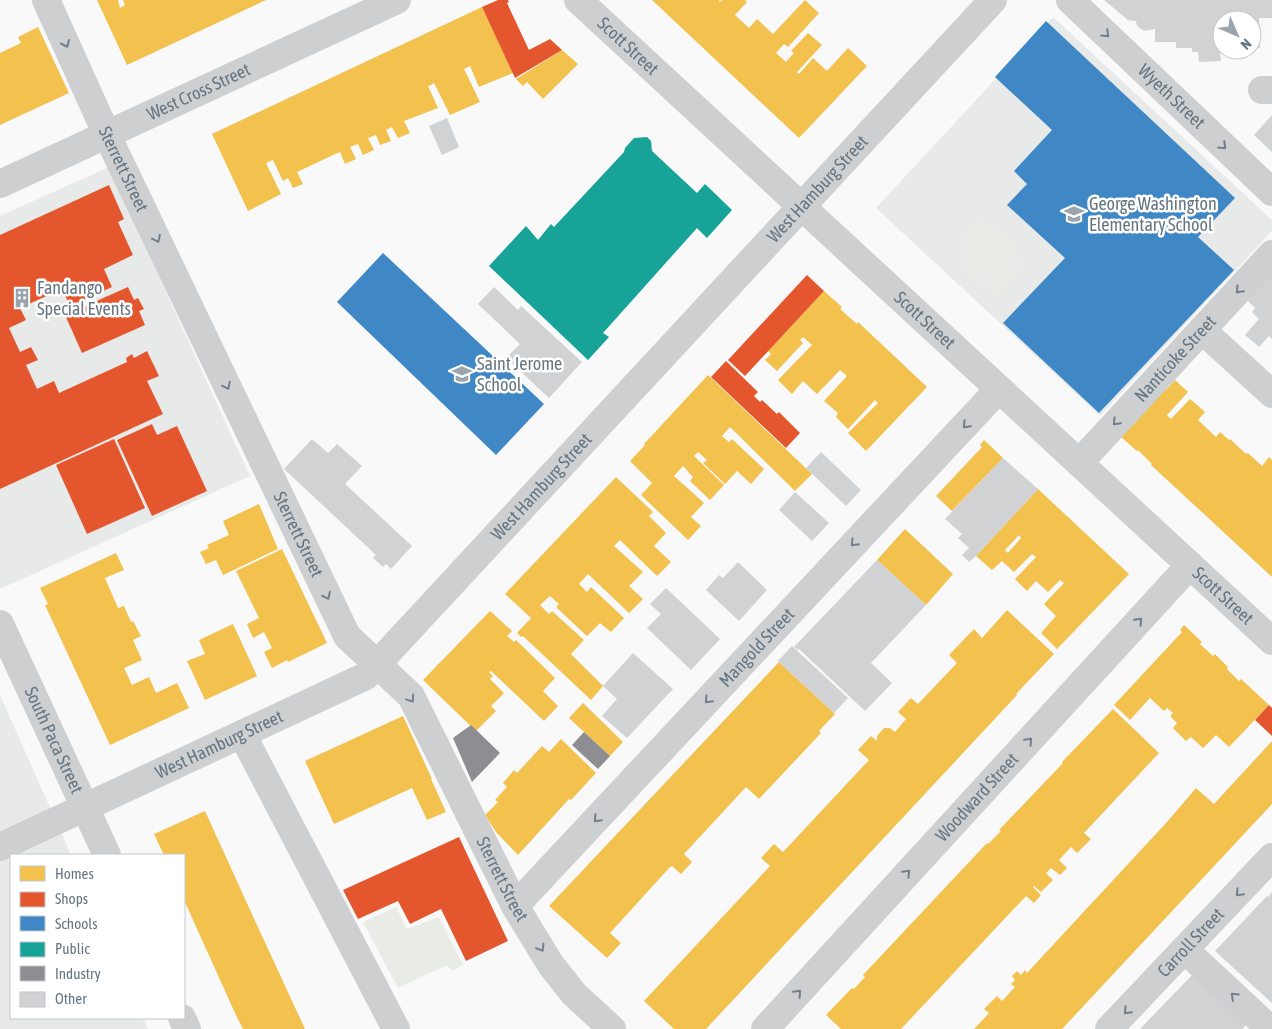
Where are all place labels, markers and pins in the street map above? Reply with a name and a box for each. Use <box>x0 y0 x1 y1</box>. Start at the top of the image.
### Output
place label: George Washington Elementary School <box>1089 193 1217 235</box>
school or university icon: George Washington Elementary School <box>1063 203 1085 225</box>
place label: Fandango Special Events <box>37 277 131 319</box>
building icon: Fandango Special Events <box>11 287 33 309</box>
place label: Saint Jerome School <box>477 353 562 395</box>
school or university icon: Saint Jerome School <box>451 363 473 385</box>

